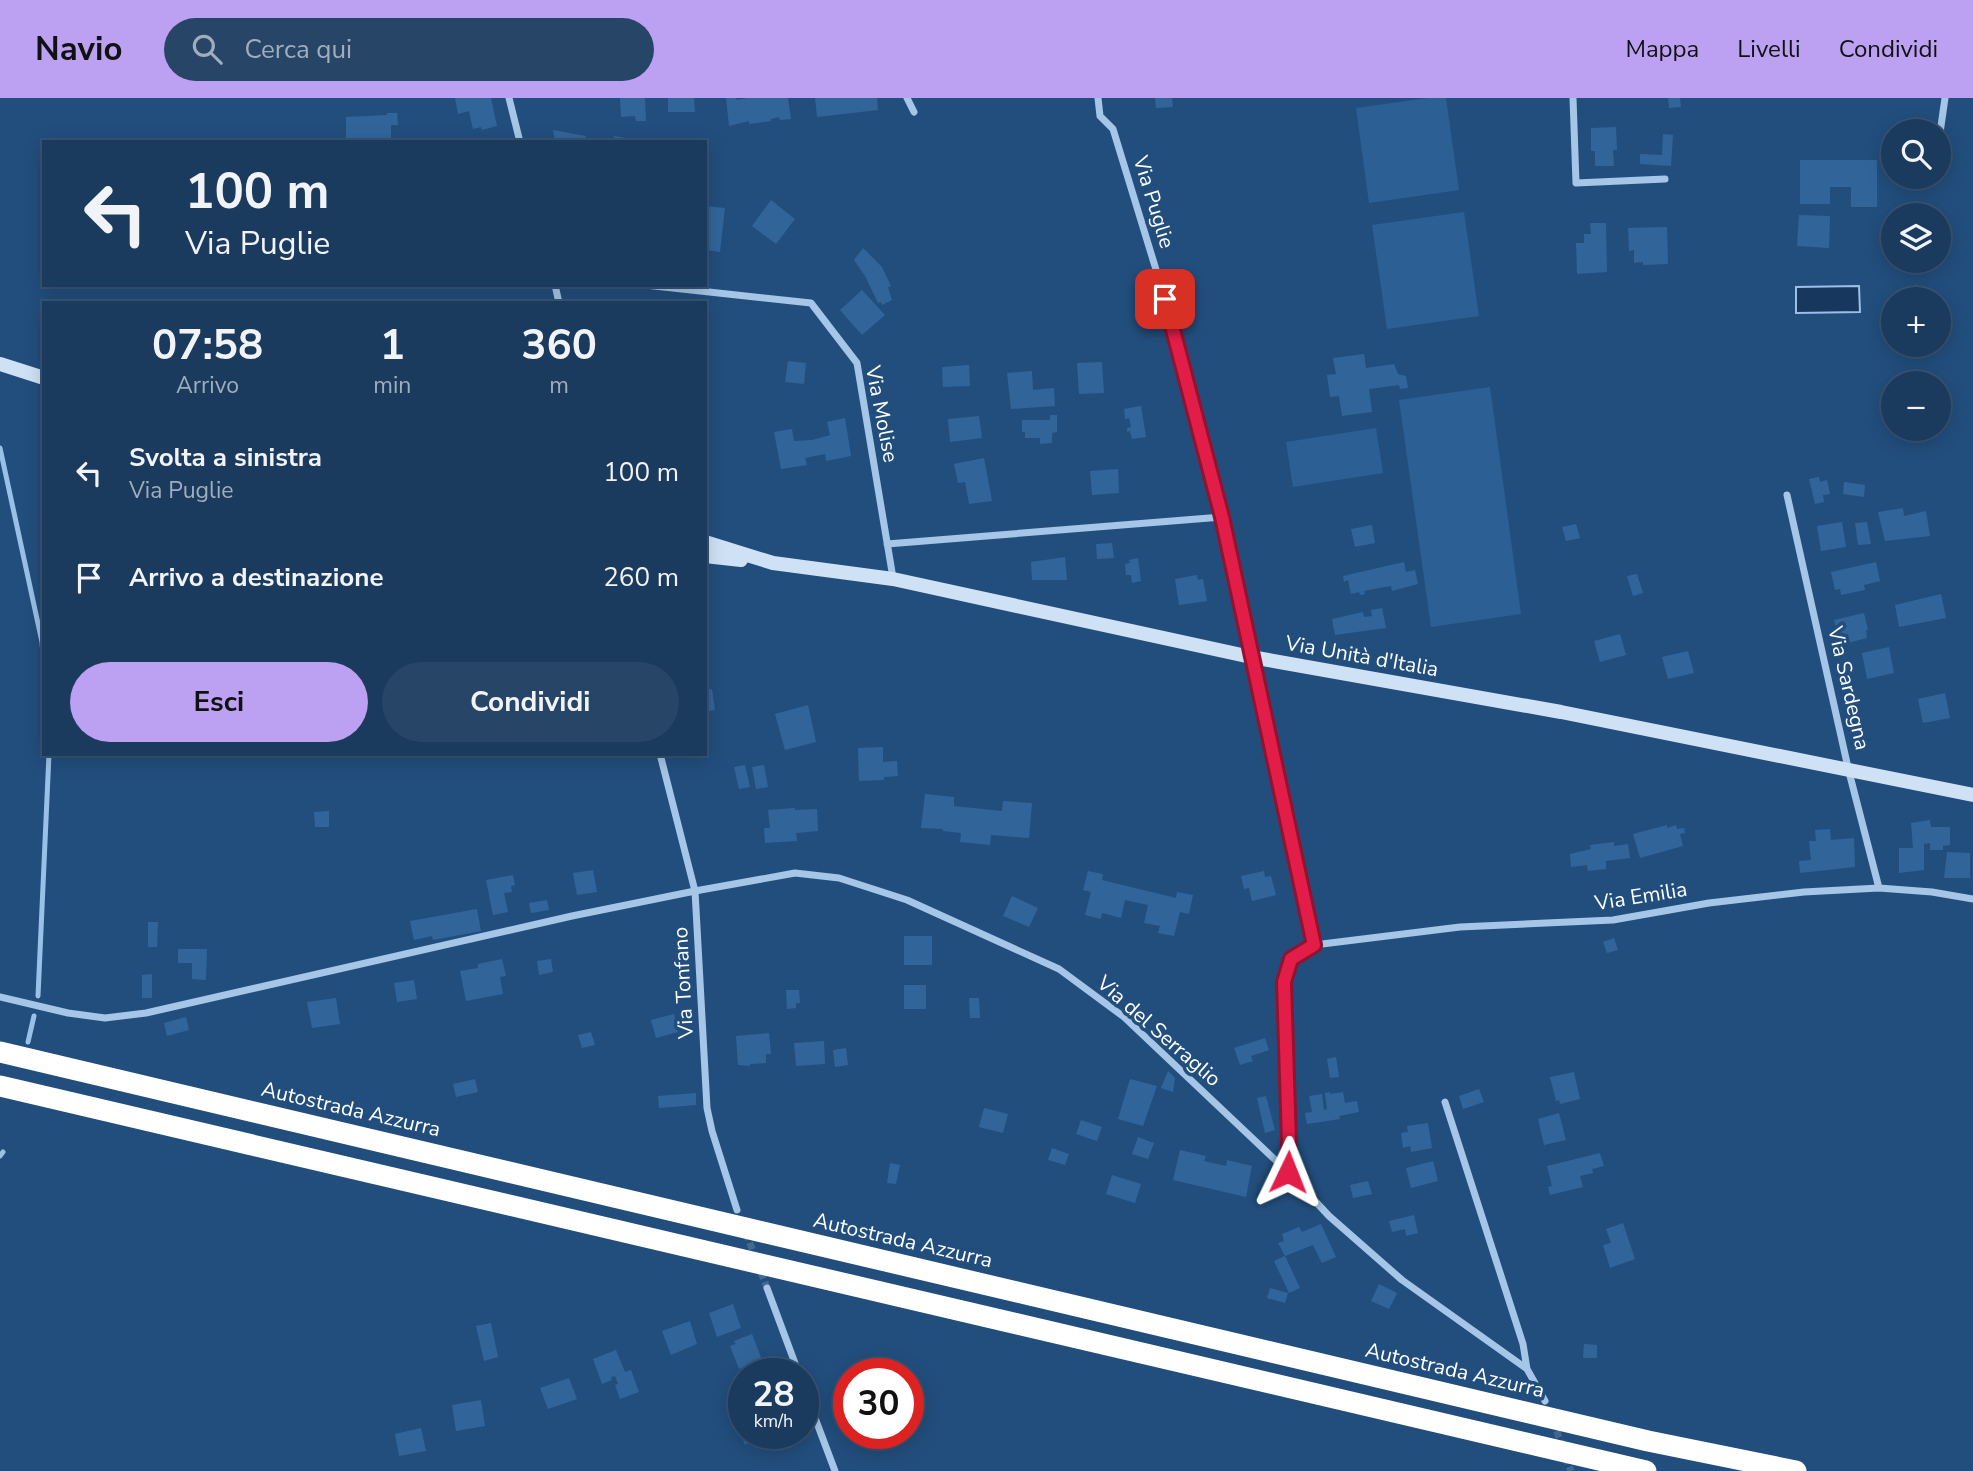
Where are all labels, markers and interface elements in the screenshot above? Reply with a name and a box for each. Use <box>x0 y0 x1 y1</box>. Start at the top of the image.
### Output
search box <box>164 18 654 81</box>
text: Navio <box>35 27 122 72</box>
icon: search <box>188 30 226 68</box>
text: Cerca qui <box>244 32 352 67</box>
text: Mappa <box>1625 33 1699 65</box>
text: Livelli <box>1737 33 1801 65</box>
text: Condividi <box>1839 33 1938 65</box>
map controls <box>1881 119 1951 441</box>
button: search <box>1881 119 1951 189</box>
street label: Via Puglie <box>1126 151 1181 252</box>
text: 100 m <box>185 158 329 225</box>
icon: left <box>70 168 161 259</box>
button: layers <box>1881 203 1951 273</box>
text: Via Puglie <box>185 222 330 265</box>
pin <box>1135 269 1195 329</box>
icon: arrive <box>1146 280 1184 318</box>
button: + <box>1881 287 1951 357</box>
text: 07:58 <box>152 317 263 374</box>
text: 1 <box>380 317 405 374</box>
text: 360 <box>521 317 597 374</box>
street label: Via Molise <box>859 362 905 465</box>
text: Arrivo <box>176 370 239 401</box>
text: min <box>373 370 411 401</box>
text: m <box>549 370 569 401</box>
button: − <box>1881 371 1951 441</box>
text: Svolta a sinistra <box>129 440 322 475</box>
icon: left <box>70 454 108 492</box>
text: 100 m <box>603 455 679 490</box>
text: Via Puglie <box>129 475 233 506</box>
icon: arrive <box>70 559 108 597</box>
text: Arrivo a destinazione <box>129 560 384 595</box>
text: 260 m <box>603 560 679 595</box>
street label: Via Sardegna <box>1821 622 1877 753</box>
street label: Via Unità d'Italia <box>1282 629 1441 683</box>
button: Esci <box>70 662 368 742</box>
button: Condividi <box>382 662 679 742</box>
street label: Via Emilia <box>1592 875 1689 917</box>
street label: Via Tonfano <box>666 926 700 1041</box>
street label: Via del Serraglio <box>1090 969 1227 1093</box>
street label: Autostrada Azzurra <box>259 1075 443 1143</box>
position arrow <box>1251 1135 1325 1209</box>
street label: Autostrada Azzurra <box>811 1206 995 1274</box>
street label: Autostrada Azzurra <box>1363 1336 1547 1404</box>
speed limit sign: 30 <box>833 1358 924 1449</box>
text: 28 <box>752 1371 795 1418</box>
text: km/h <box>754 1409 793 1433</box>

